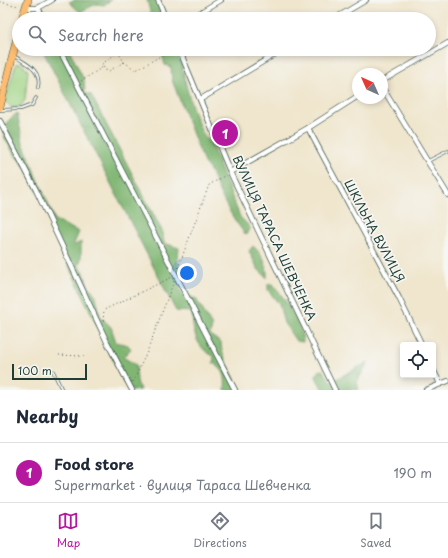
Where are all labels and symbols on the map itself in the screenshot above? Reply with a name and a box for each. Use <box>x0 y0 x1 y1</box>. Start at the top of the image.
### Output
north arrow <box>352 68 388 104</box>
pin: 1 <box>212 118 238 148</box>
street label: ВУЛИЦЯ ТАРАСА ШЕВЧЕНКА <box>229 152 321 323</box>
street label: ШКІЛЬНА ВУЛИЦЯ <box>340 176 410 285</box>
your location <box>177 263 197 283</box>
scale bar <box>12 362 87 381</box>

